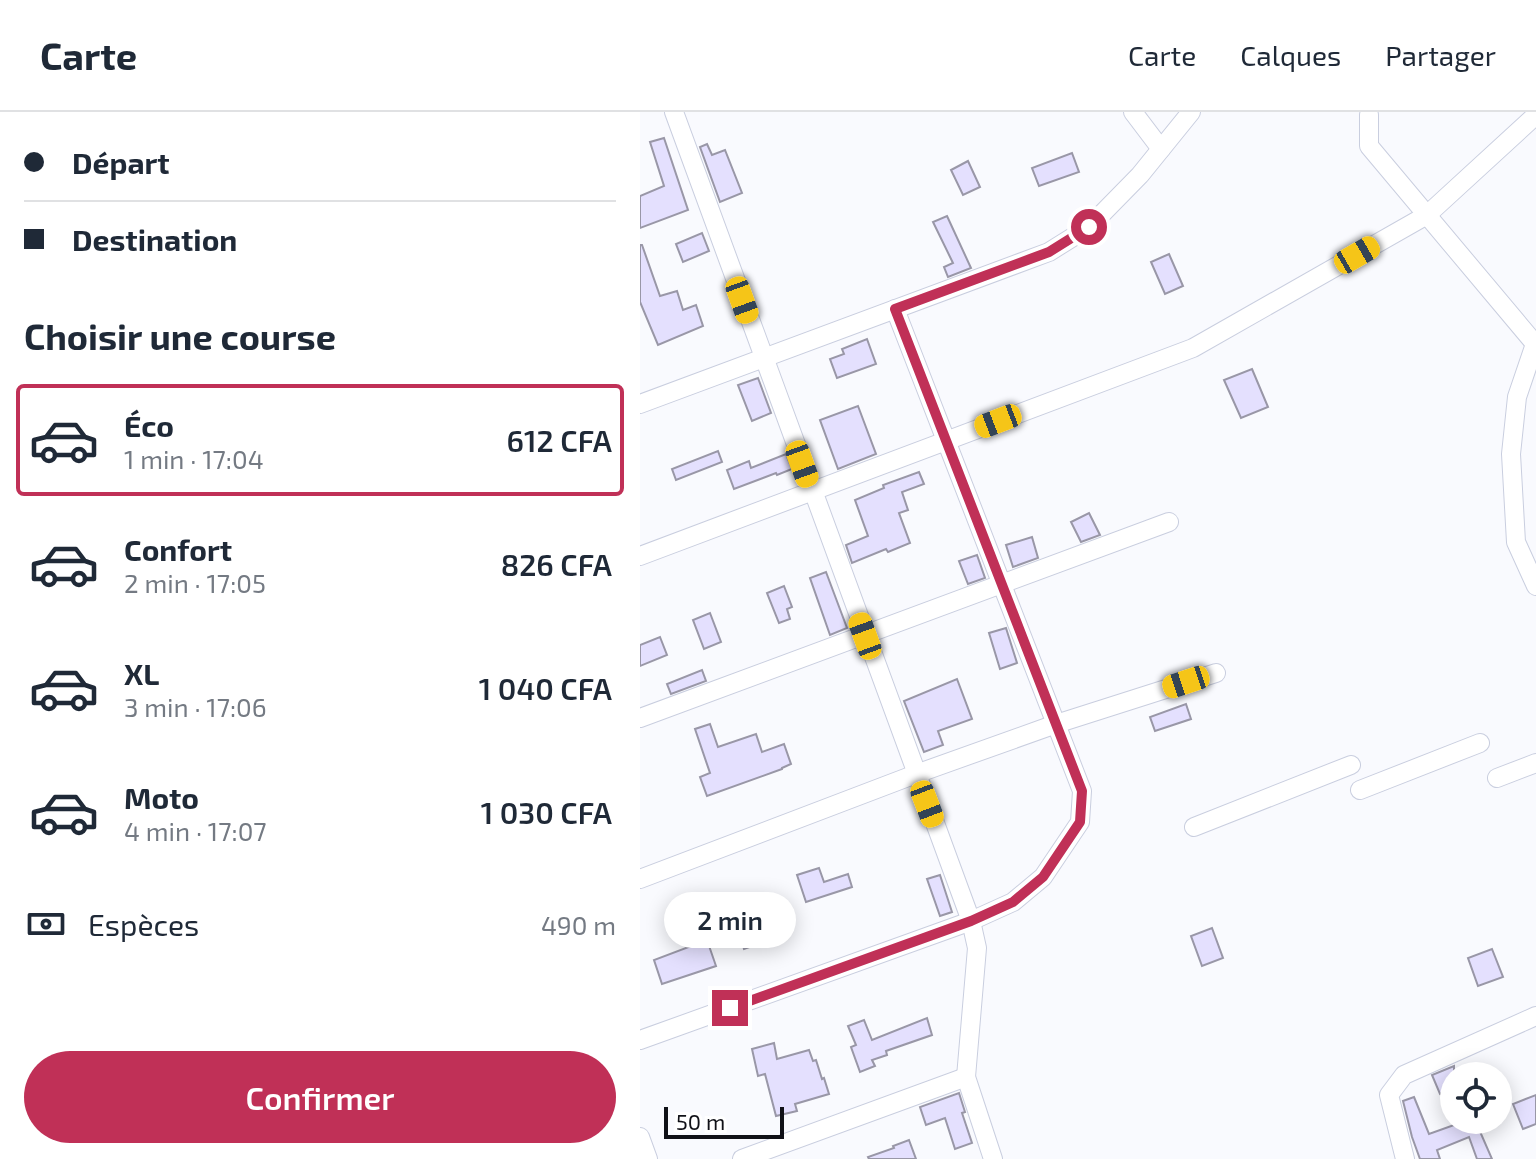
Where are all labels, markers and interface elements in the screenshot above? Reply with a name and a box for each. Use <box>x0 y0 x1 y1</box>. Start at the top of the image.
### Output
text: Carte <box>40 32 137 78</box>
text: Carte <box>1128 38 1196 72</box>
text: Calques <box>1240 38 1341 72</box>
text: Partager <box>1385 38 1496 72</box>
text: Départ <box>72 144 170 180</box>
route start <box>1071 209 1107 245</box>
text: Destination <box>72 221 237 257</box>
car <box>1330 233 1384 277</box>
car <box>723 273 761 327</box>
text: Choisir une course <box>24 314 336 357</box>
car <box>971 401 1025 441</box>
icon: car <box>28 404 100 476</box>
text: Éco <box>124 407 174 443</box>
text: 612 CFA <box>507 422 612 458</box>
car <box>783 437 821 491</box>
text: 1 min · 17:04 <box>124 443 264 474</box>
icon: car <box>28 528 100 600</box>
text: Confort <box>124 531 232 567</box>
text: 826 CFA <box>501 546 612 582</box>
text: 2 min · 17:05 <box>124 567 266 598</box>
car <box>846 609 884 663</box>
icon: car <box>28 652 100 724</box>
text: XL <box>124 655 159 691</box>
car <box>1159 663 1213 701</box>
text: 1 040 CFA <box>479 670 612 706</box>
text: 3 min · 17:06 <box>124 691 267 722</box>
icon: car <box>28 776 100 848</box>
car <box>907 777 947 831</box>
text: Moto <box>124 779 199 815</box>
text: 1 030 CFA <box>481 794 612 830</box>
text: 4 min · 17:07 <box>124 815 267 846</box>
callout: 2 min <box>664 892 796 948</box>
icon: cash <box>24 902 68 946</box>
text: 2 min <box>697 904 763 935</box>
text: Espèces <box>88 906 199 942</box>
text: 490 m <box>541 909 616 940</box>
route end <box>712 990 748 1026</box>
button: Confirmer <box>24 1051 616 1143</box>
map controls <box>1440 1062 1512 1134</box>
button: locate <box>1440 1062 1512 1134</box>
scale bar <box>664 1103 784 1139</box>
text: 50 m <box>676 1108 725 1134</box>

